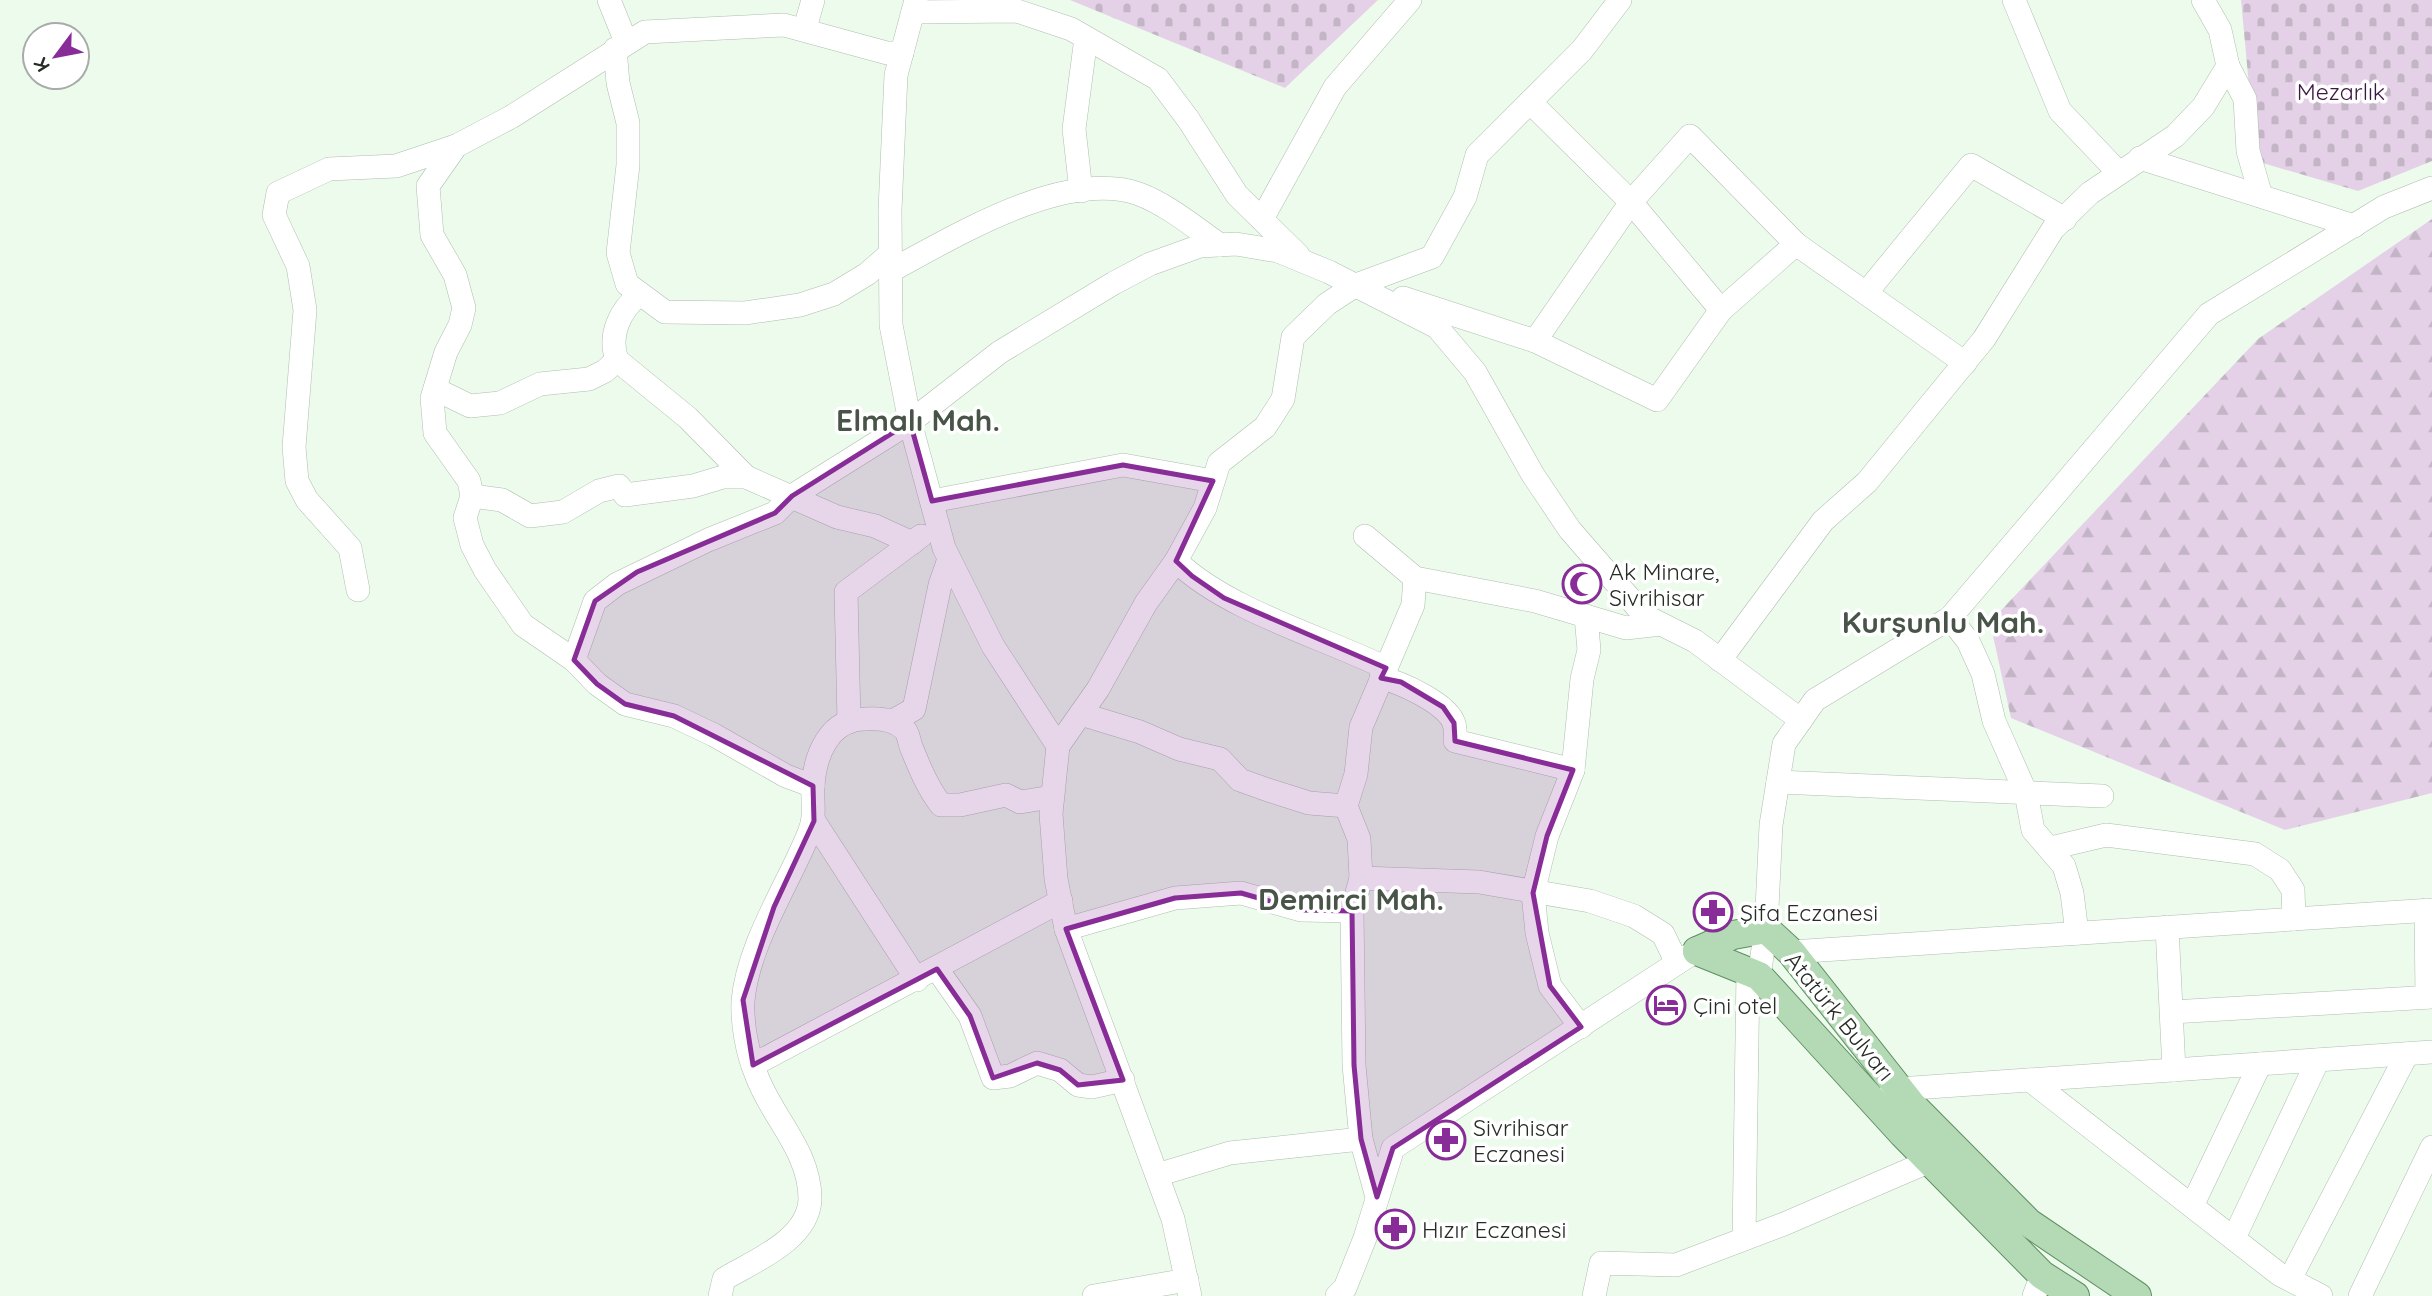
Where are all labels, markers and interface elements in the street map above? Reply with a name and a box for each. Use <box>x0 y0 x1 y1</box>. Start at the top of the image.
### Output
north arrow <box>21 21 91 91</box>
text: K <box>28 53 55 77</box>
park label: Mezarlık <box>2297 77 2385 106</box>
district label: Elmalı Mah. <box>836 401 1000 439</box>
place label: Ak Minare, Sivrihisar <box>1609 557 1719 612</box>
mosque icon: Ak Minare, Sivrihisar <box>1561 563 1603 605</box>
district label: Kurşunlu Mah. <box>1842 603 2044 641</box>
district label: Demirci Mah. <box>1258 880 1444 918</box>
pharmacy icon: Şifa Eczanesi <box>1692 891 1734 933</box>
place label: Şifa Eczanesi <box>1740 898 1878 927</box>
street label: Atatürk Bulvarı <box>1779 946 1901 1086</box>
hotel icon: Çini otel <box>1645 984 1687 1026</box>
place label: Çini otel <box>1693 991 1777 1020</box>
place label: Sivrihisar Eczanesi <box>1473 1113 1569 1168</box>
pharmacy icon: Sivrihisar Eczanesi <box>1425 1119 1467 1161</box>
pharmacy icon: Hızır Eczanesi <box>1374 1208 1416 1250</box>
place label: Hızır Eczanesi <box>1422 1215 1566 1244</box>

